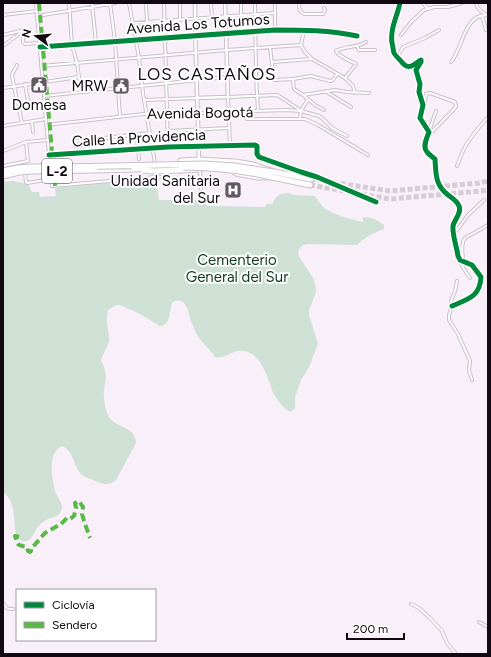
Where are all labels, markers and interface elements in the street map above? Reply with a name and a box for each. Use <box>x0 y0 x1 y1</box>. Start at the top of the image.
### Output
street label: Avenida Los Totumos <box>126 10 270 38</box>
north arrow <box>16 16 56 56</box>
text: N <box>19 27 34 39</box>
district label: LOS CASTAÑOS <box>137 64 277 84</box>
public building icon: Domesa <box>29 75 49 95</box>
public building icon: MRW <box>111 76 131 96</box>
place label: MRW <box>72 77 109 95</box>
place label: Domesa <box>12 96 66 114</box>
street label: Avenida Bogotá <box>147 103 253 123</box>
street label: Calle La Providencia <box>72 126 206 150</box>
road number: L-2 <box>42 159 72 183</box>
place label: Unidad Sanitaria del Sur <box>110 172 220 207</box>
hospital icon: Unidad Sanitaria del Sur <box>223 180 243 200</box>
park label: Cementerio General del Sur <box>186 251 288 286</box>
legend <box>16 589 156 641</box>
text: Ciclovía <box>52 598 95 612</box>
scale bar <box>347 615 404 641</box>
text: Sendero <box>52 618 97 632</box>
text: 200 m <box>353 622 388 636</box>

